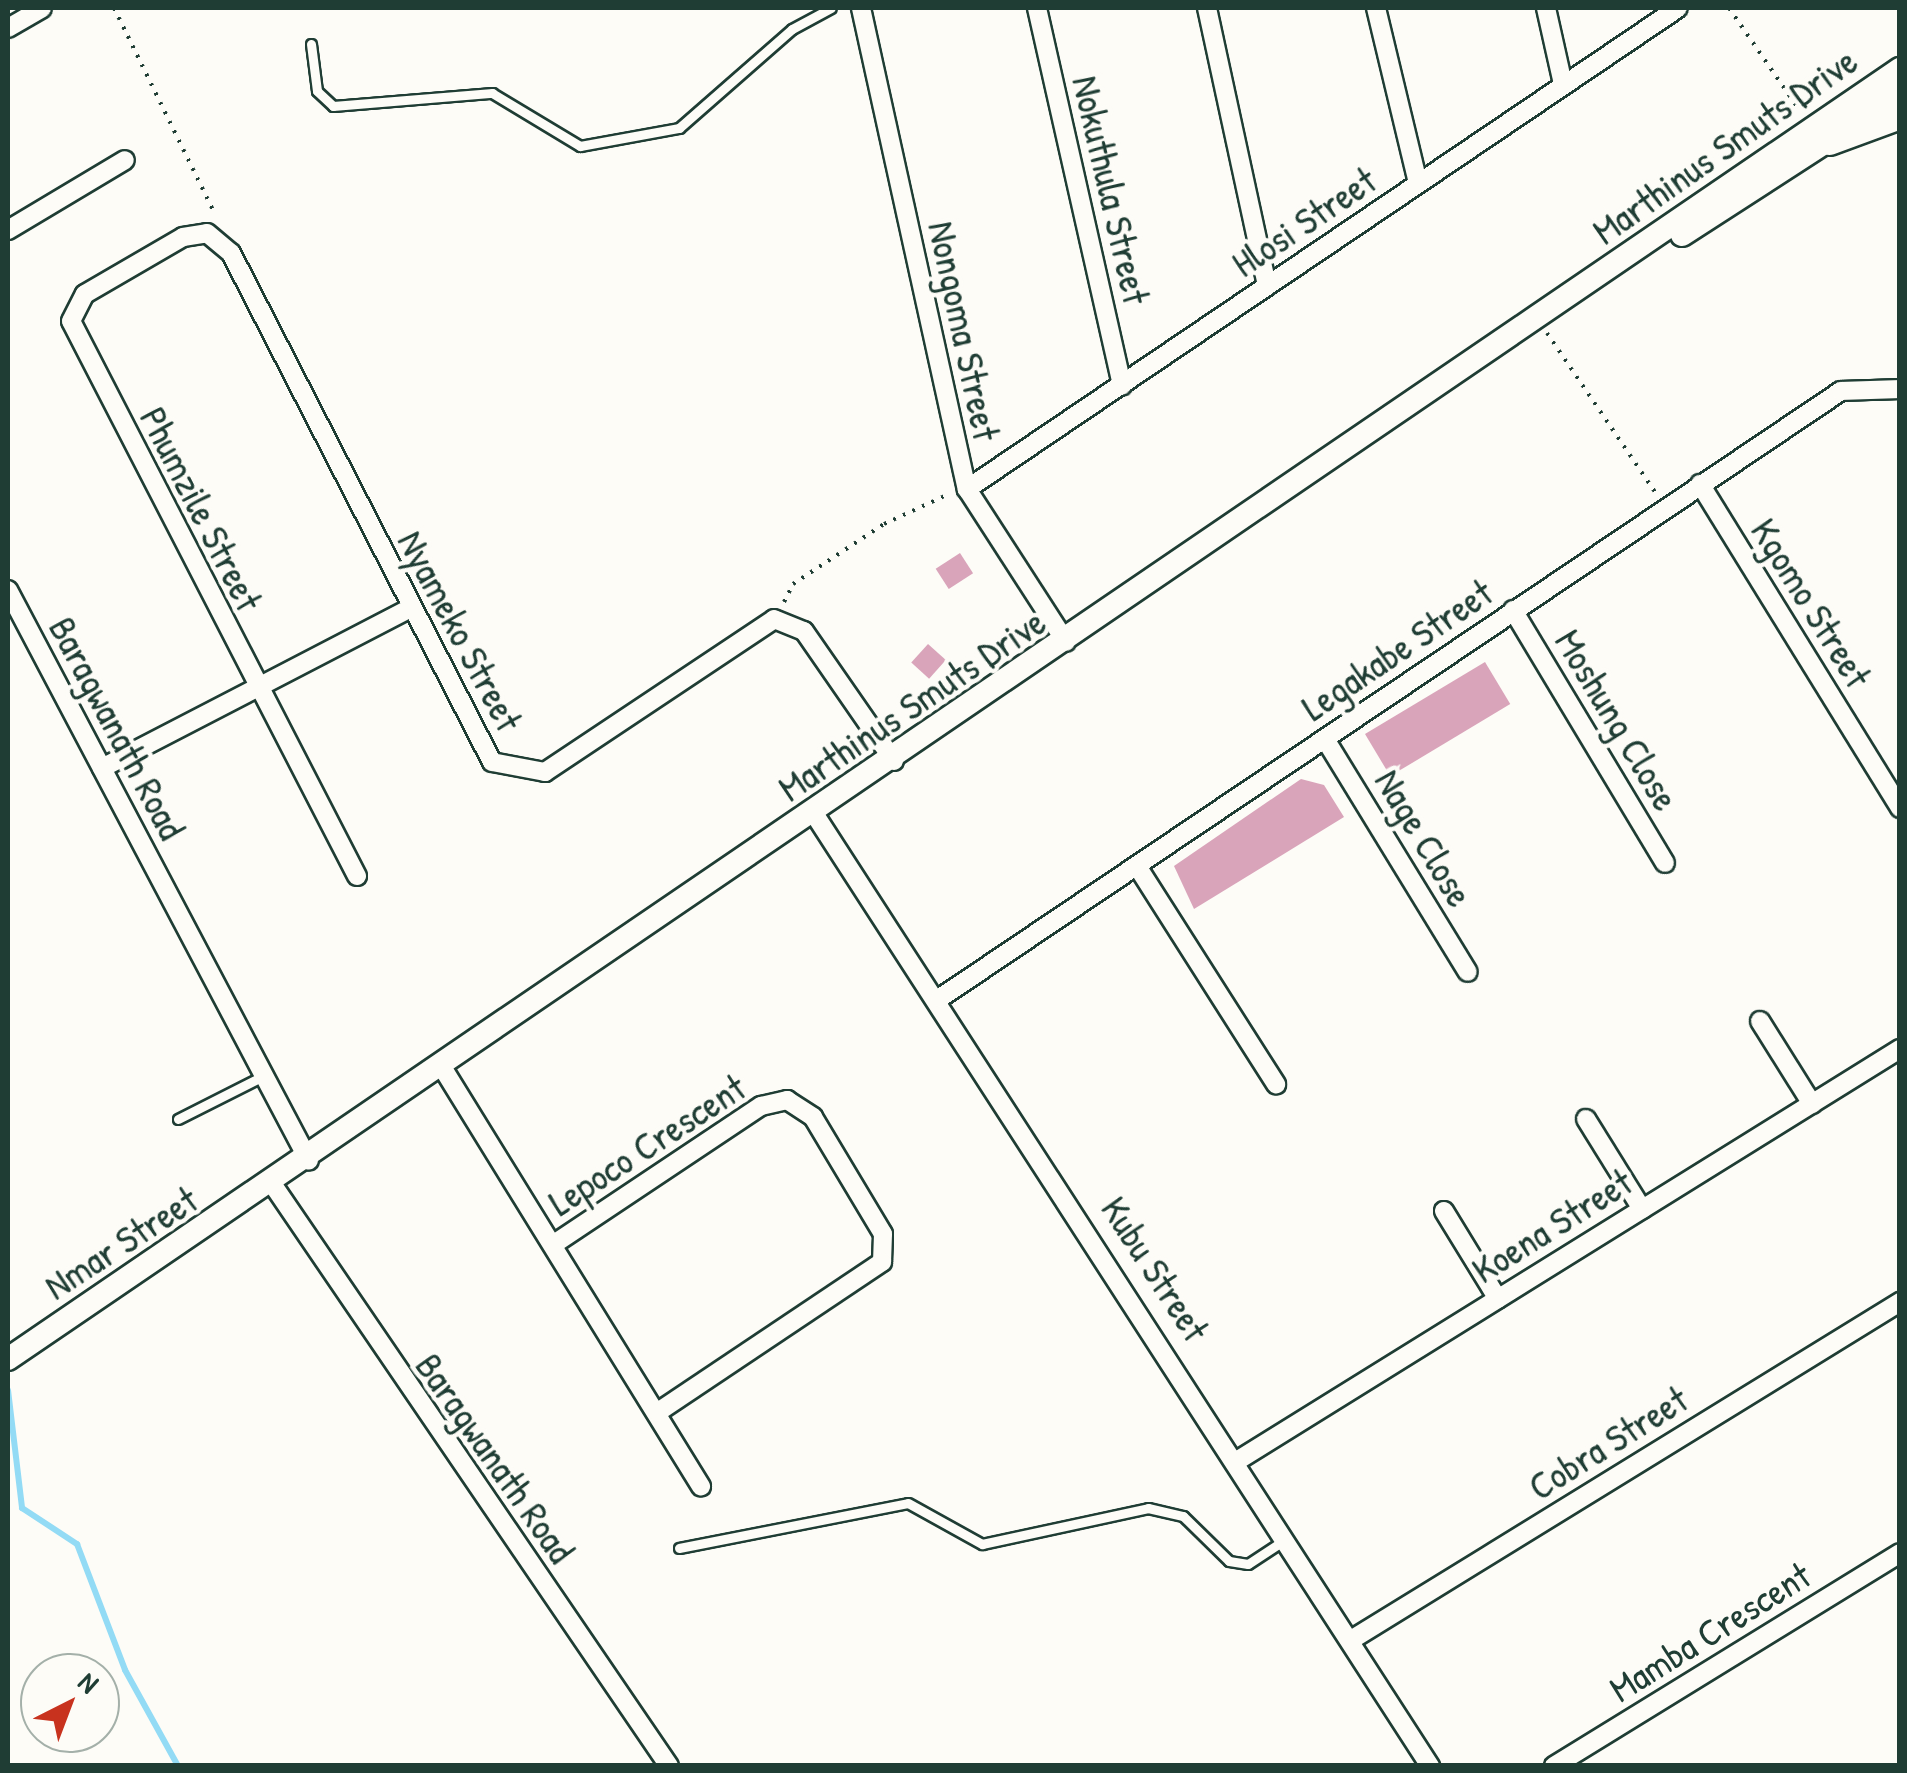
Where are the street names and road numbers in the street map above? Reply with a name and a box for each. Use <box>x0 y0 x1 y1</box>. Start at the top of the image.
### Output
street label: Marthinus Smuts Drive <box>1584 38 1866 254</box>
street label: Nokuthula Street <box>1063 71 1159 309</box>
street label: Hlosi Street <box>1223 157 1385 287</box>
street label: Nongoma Street <box>919 217 1009 445</box>
street label: Phumzile Street <box>130 400 272 618</box>
street label: Kgomo Street <box>1741 510 1881 696</box>
street label: Nyameko Street <box>388 523 532 739</box>
street label: Legakabe Street <box>1293 570 1501 730</box>
street label: Marthinus Smuts Drive <box>770 599 1054 811</box>
street label: Baragwanath Road <box>39 609 195 847</box>
street label: Moshung Close <box>1545 621 1689 819</box>
street label: Nage Close <box>1365 761 1483 915</box>
street label: Lepoco Crescent <box>540 1065 754 1225</box>
street label: Koena Street <box>1464 1159 1640 1293</box>
street label: Nmar Street <box>36 1177 206 1309</box>
street label: Kubu Street <box>1091 1188 1219 1350</box>
street label: Baragwanath Road <box>406 1344 584 1572</box>
street label: Cobra Street <box>1520 1376 1696 1510</box>
street label: Mamba Crescent <box>1601 1552 1819 1712</box>

